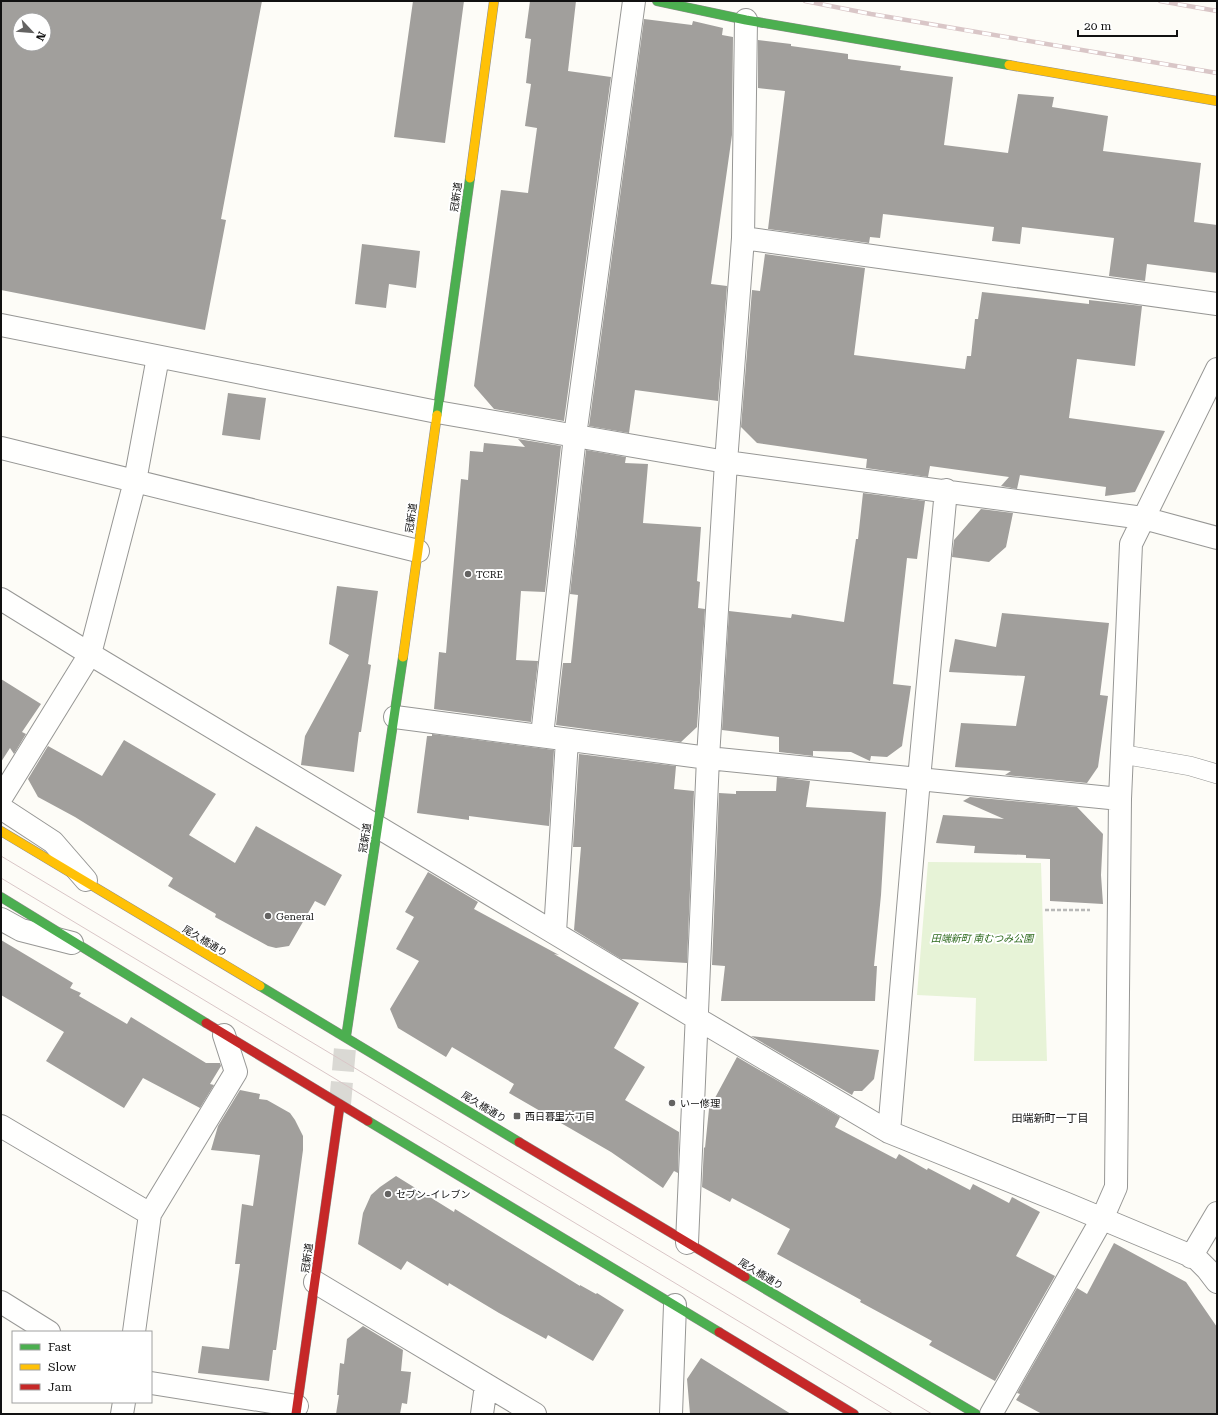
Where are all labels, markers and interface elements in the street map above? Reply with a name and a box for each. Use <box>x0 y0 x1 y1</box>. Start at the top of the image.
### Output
north arrow <box>12 12 52 52</box>
scale bar <box>1078 12 1177 38</box>
text: 20 m <box>1084 19 1111 33</box>
text: N <box>33 30 48 43</box>
street label: 冠新道 <box>448 181 464 213</box>
street label: 冠新道 <box>403 502 419 534</box>
marker: TCRE <box>463 569 473 579</box>
place label: TCRE <box>476 569 503 580</box>
street label: 冠新道 <box>357 822 373 854</box>
marker: General <box>263 911 273 921</box>
place label: General <box>276 911 314 922</box>
street label: 尾久橋通り <box>181 923 229 959</box>
park label: 田端新町 南むつみ公園 <box>931 933 1035 944</box>
street label: 尾久橋通り <box>460 1089 508 1125</box>
marker: いー修理 <box>667 1098 677 1108</box>
place label: いー修理 <box>680 1098 720 1109</box>
marker: 西日暮里六丁目 <box>512 1111 522 1121</box>
place label: 西日暮里六丁目 <box>525 1111 595 1122</box>
district label: 田端新町一丁目 <box>1012 1112 1089 1125</box>
marker: セブン-イレブン <box>383 1189 393 1199</box>
place label: セブン-イレブン <box>396 1189 470 1200</box>
street label: 冠新道 <box>299 1242 315 1274</box>
street label: 尾久橋通り <box>737 1256 785 1292</box>
legend <box>12 1331 152 1403</box>
text: Fast <box>48 1340 72 1354</box>
text: Slow <box>48 1360 76 1374</box>
text: Jam <box>48 1380 72 1394</box>

